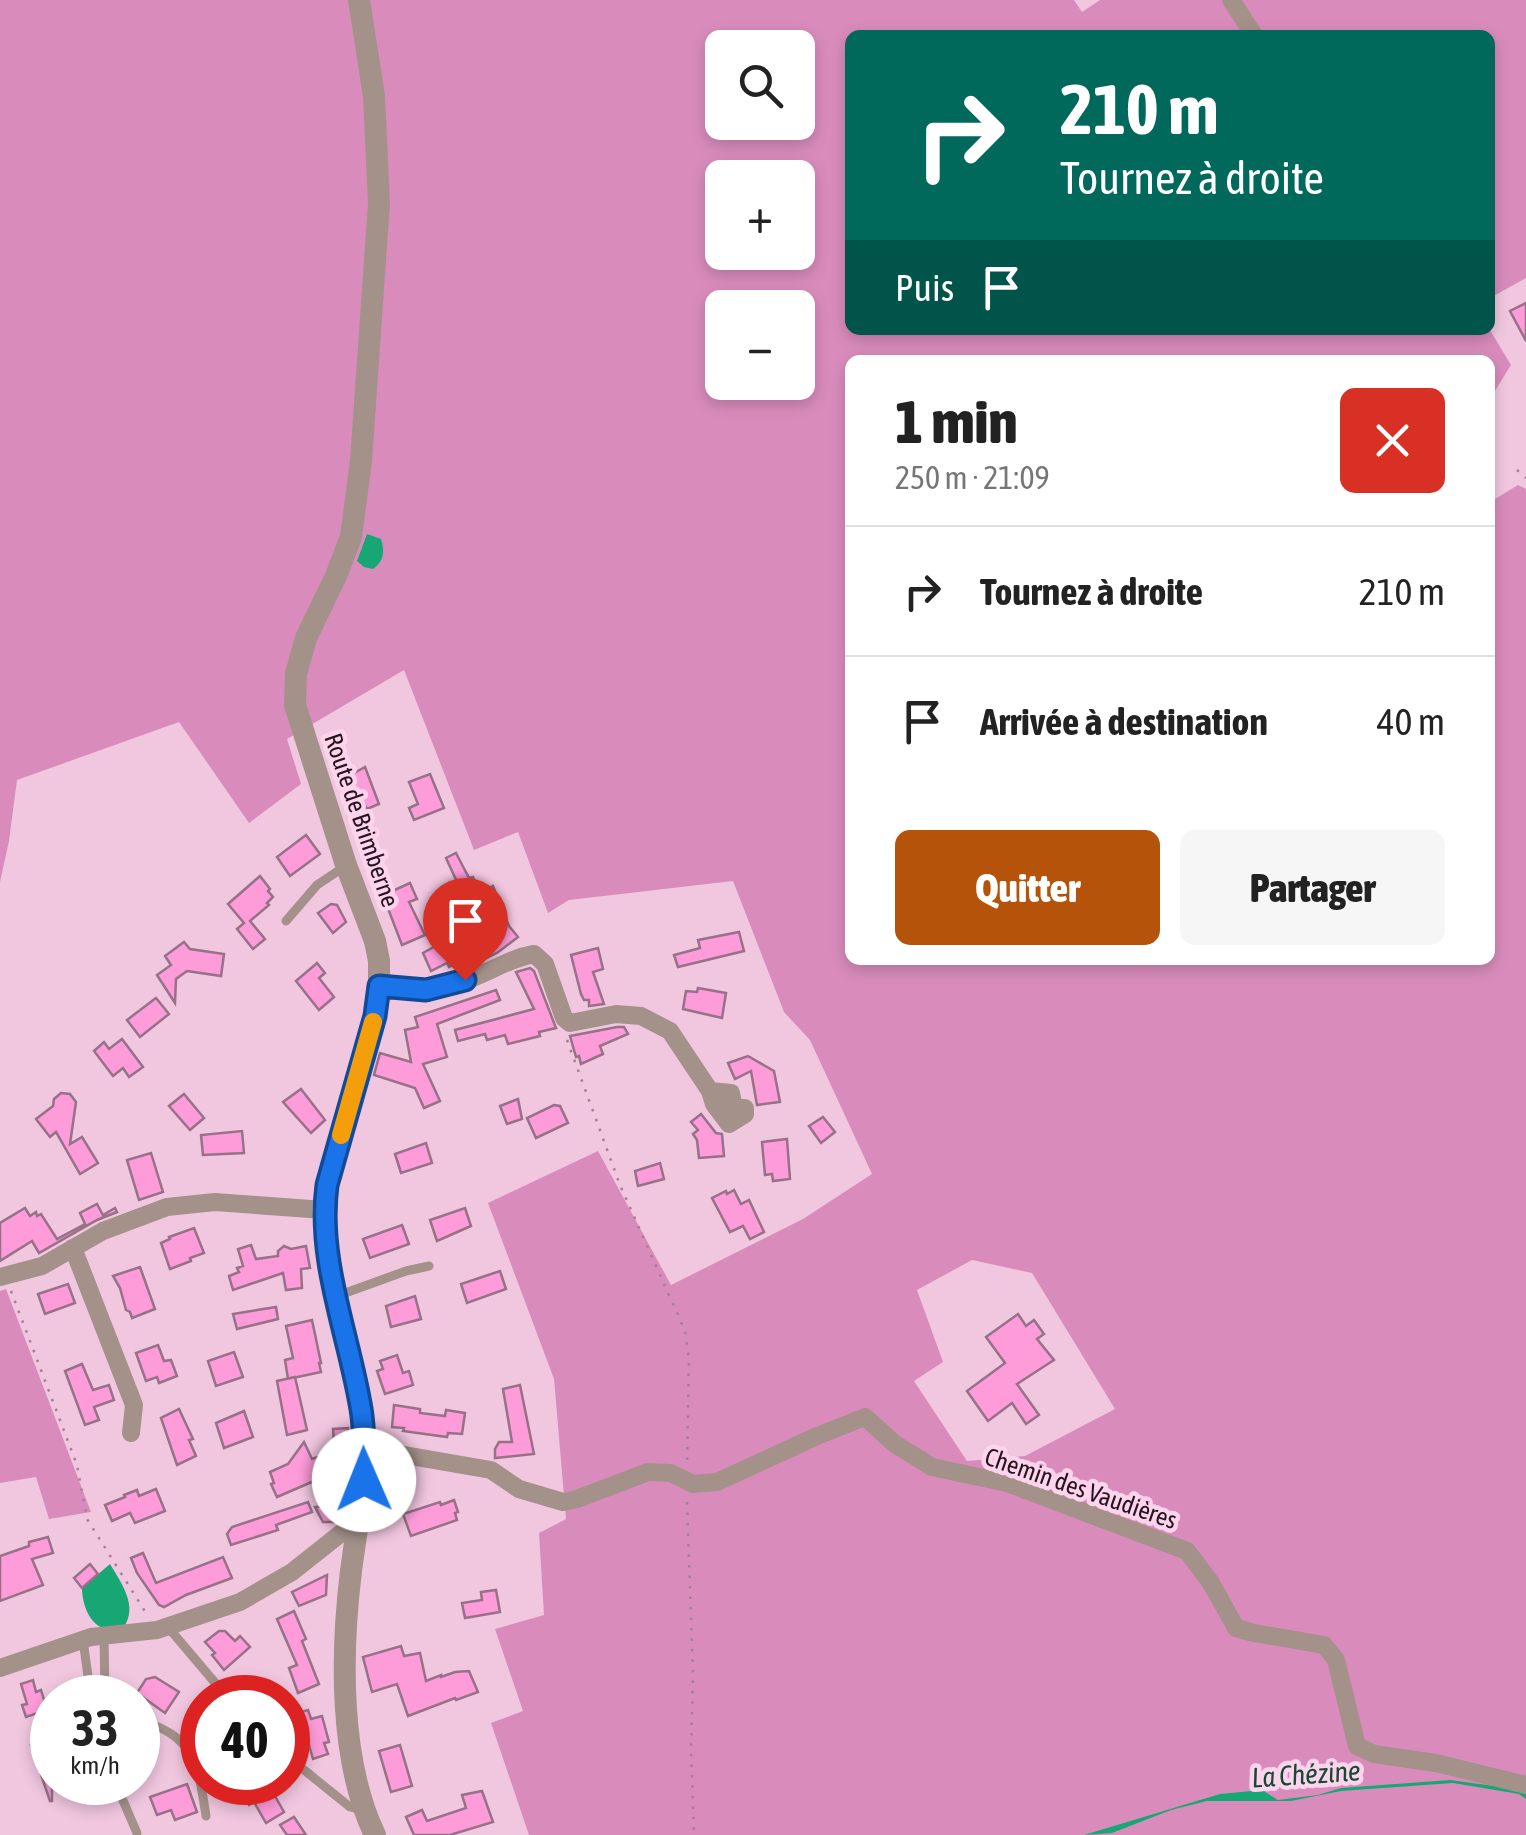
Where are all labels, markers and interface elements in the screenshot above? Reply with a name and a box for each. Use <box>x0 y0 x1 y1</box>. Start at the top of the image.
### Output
map controls <box>705 30 815 400</box>
button: search <box>705 30 815 140</box>
text: 210 m <box>1060 69 1219 149</box>
icon: right <box>895 70 1025 200</box>
text: Tournez à droite <box>1060 152 1324 204</box>
button: + <box>705 160 815 270</box>
icon: arrive <box>974 260 1029 315</box>
text: Puis <box>895 266 954 309</box>
button: − <box>705 290 815 400</box>
text: 1 min <box>895 387 1018 456</box>
button: close <box>1340 388 1445 493</box>
text: 250 m · 21:09 <box>895 459 1050 496</box>
icon: right <box>895 564 950 619</box>
text: Tournez à droite <box>980 570 1203 613</box>
text: 210 m <box>1359 570 1445 613</box>
icon: arrive <box>895 694 950 749</box>
text: Arrivée à destination <box>980 700 1268 743</box>
text: 40 m <box>1377 700 1445 743</box>
street label: Route de Brimberne <box>319 730 405 910</box>
button: Quitter <box>895 830 1160 945</box>
button: Partager <box>1180 830 1445 945</box>
pin <box>423 878 508 981</box>
icon: arrive <box>438 893 493 948</box>
position arrow <box>312 1428 416 1532</box>
street label: Chemin des Vaudières <box>981 1442 1181 1534</box>
speed limit sign: 40 <box>180 1675 310 1805</box>
text: 33 <box>71 1699 118 1757</box>
text: km/h <box>70 1751 120 1779</box>
water label: La Chézine <box>1250 1754 1362 1794</box>

